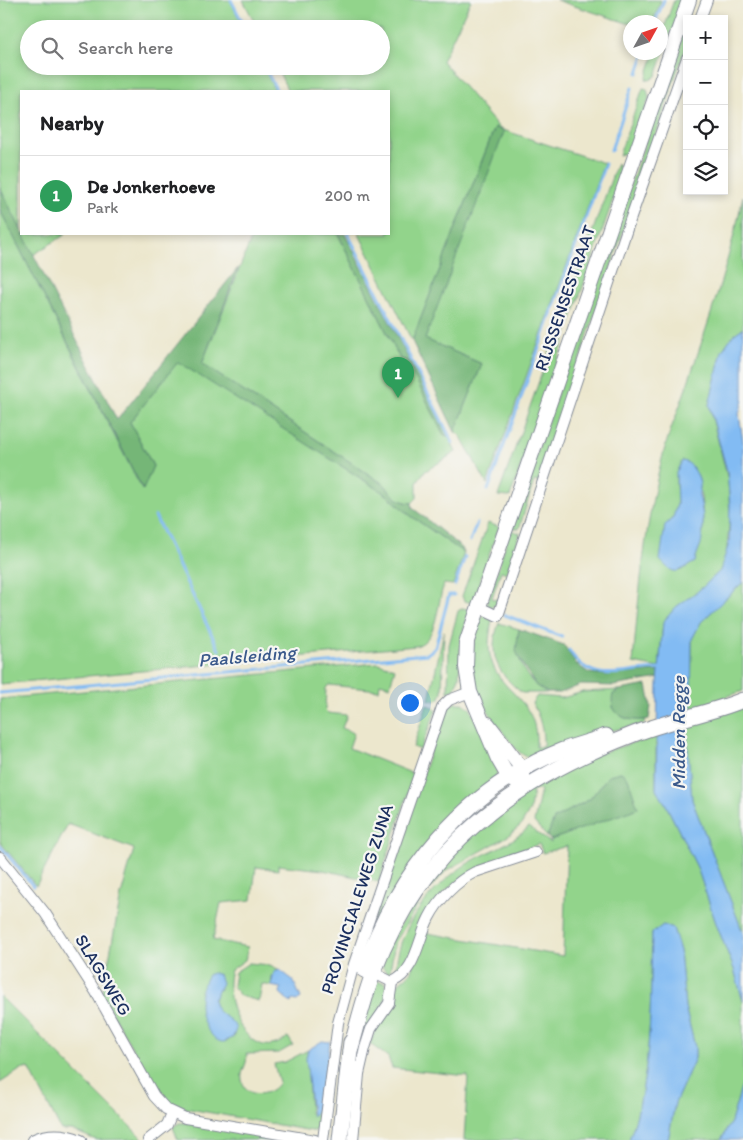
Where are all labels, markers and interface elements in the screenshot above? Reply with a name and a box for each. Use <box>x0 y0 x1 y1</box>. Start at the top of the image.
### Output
north arrow <box>623 15 668 60</box>
map controls <box>683 15 728 195</box>
button: + <box>683 15 728 60</box>
search box <box>20 20 390 75</box>
icon: search <box>38 34 66 62</box>
text: Search here <box>78 36 173 59</box>
button: − <box>683 60 728 105</box>
button: locate <box>683 105 728 150</box>
text: Nearby <box>40 110 104 135</box>
button: layers <box>683 150 728 195</box>
text: De Jonkerhoeve <box>87 175 215 198</box>
text: 1 <box>52 186 60 205</box>
text: 200 m <box>325 186 370 205</box>
text: Park <box>87 198 118 217</box>
street label: RIJSSENSESTRAAT <box>530 222 600 374</box>
pin: 1 <box>382 357 414 398</box>
water label: Paalsleiding <box>197 640 299 672</box>
water label: Midden Regge <box>667 675 690 790</box>
your location <box>397 690 423 716</box>
street label: PROVINCIALEWEG ZUNA <box>316 801 398 997</box>
street label: SLAGSWEG <box>70 930 136 1020</box>

